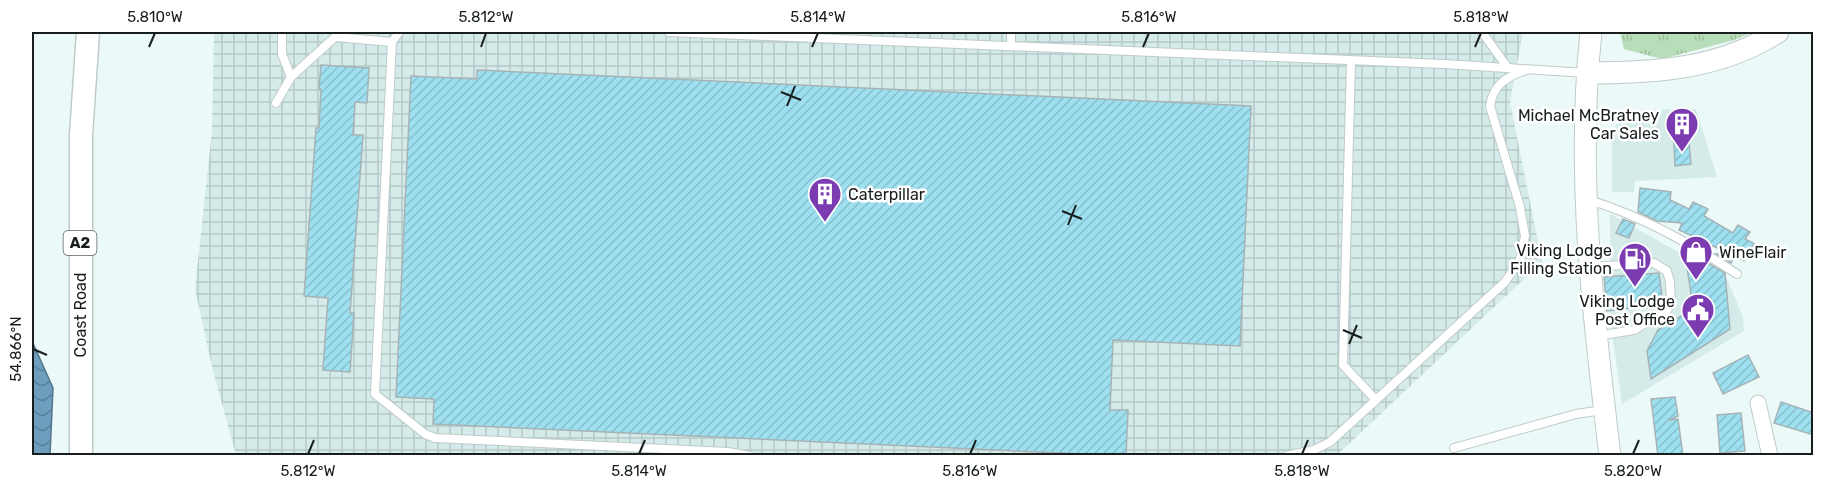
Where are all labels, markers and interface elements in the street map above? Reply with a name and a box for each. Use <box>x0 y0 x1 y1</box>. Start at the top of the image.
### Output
text: 5.810°W <box>127 8 183 26</box>
text: 5.812°W <box>458 8 514 26</box>
text: 5.814°W <box>790 8 846 26</box>
text: 5.816°W <box>1121 8 1177 26</box>
text: 5.818°W <box>1453 8 1509 26</box>
place label: Michael McBratney Car Sales <box>1518 106 1659 143</box>
building icon: Michael McBratney Car Sales <box>1664 106 1700 153</box>
building icon: Caterpillar <box>807 176 843 223</box>
place label: Caterpillar <box>848 185 925 204</box>
road number: A2 <box>64 231 97 255</box>
shop icon: WineFlair <box>1678 234 1714 281</box>
place label: Viking Lodge Filling Station <box>1510 241 1612 278</box>
fuel station icon: Viking Lodge Filling Station <box>1617 241 1653 288</box>
place label: WineFlair <box>1719 243 1786 262</box>
street label: Coast Road <box>71 273 90 357</box>
place label: Viking Lodge Post Office <box>1579 292 1675 329</box>
public building icon: Viking Lodge Post Office <box>1680 292 1716 339</box>
text: 54.866°N <box>7 316 25 382</box>
text: 5.812°W <box>280 462 336 480</box>
text: 5.814°W <box>611 462 667 480</box>
text: 5.816°W <box>942 462 998 480</box>
text: 5.818°W <box>1274 462 1330 480</box>
text: 5.820°W <box>1604 462 1662 480</box>

